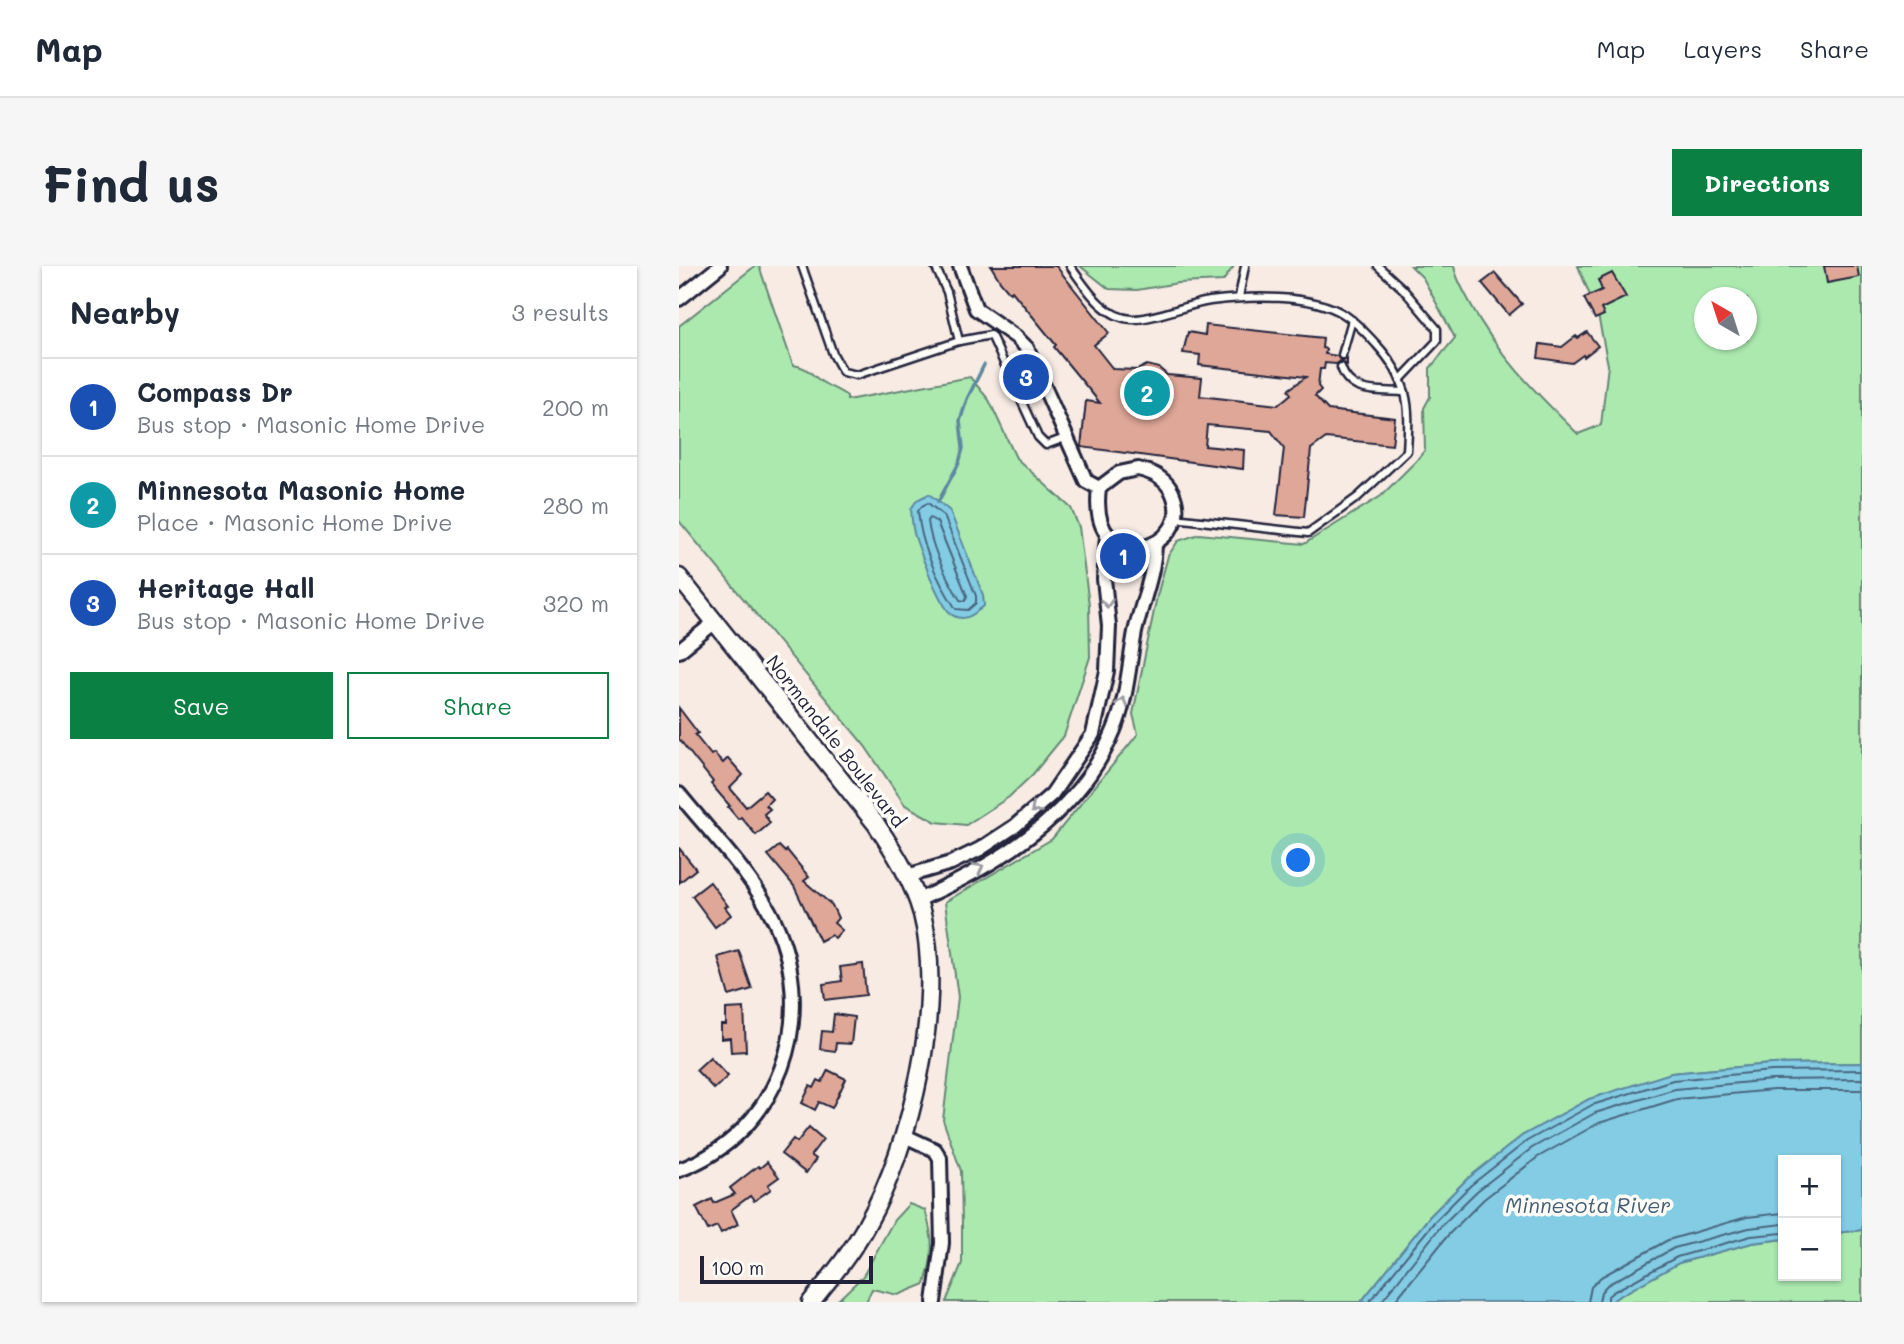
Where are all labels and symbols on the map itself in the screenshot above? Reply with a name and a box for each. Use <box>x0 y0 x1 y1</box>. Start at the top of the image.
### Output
north arrow <box>1694 287 1757 350</box>
pin: 3 <box>1003 351 1049 403</box>
pin: 2 <box>1124 367 1170 419</box>
pin: 1 <box>1100 530 1146 582</box>
one-way arrow <box>1099 598 1114 609</box>
street label: Normandale Boulevard <box>761 649 912 832</box>
one-way arrow <box>1114 696 1128 708</box>
one-way arrow <box>1030 801 1043 813</box>
your location <box>1281 843 1315 877</box>
one-way arrow <box>971 863 984 877</box>
water label: Minnesota River <box>1505 1191 1671 1218</box>
scale bar <box>700 1253 873 1285</box>

